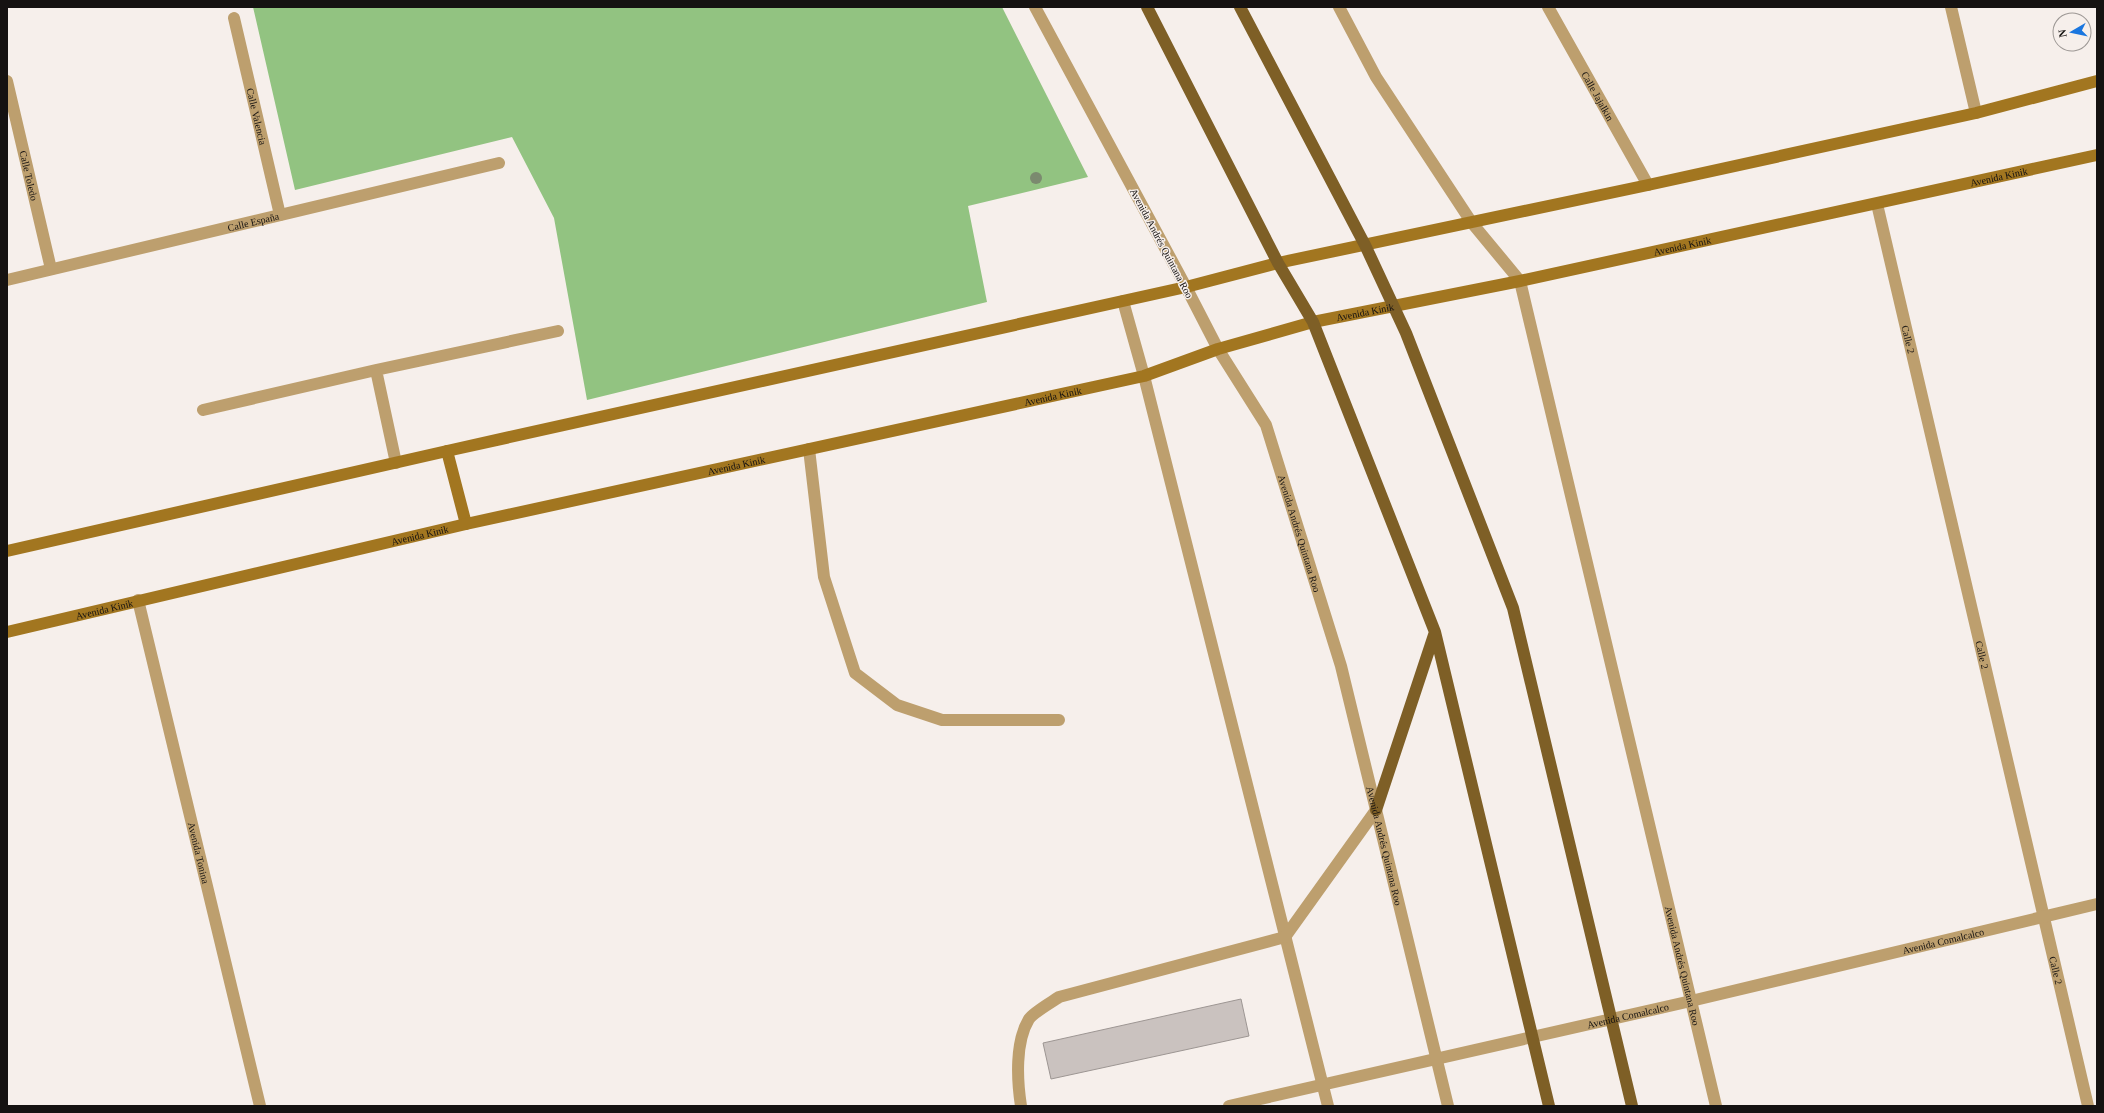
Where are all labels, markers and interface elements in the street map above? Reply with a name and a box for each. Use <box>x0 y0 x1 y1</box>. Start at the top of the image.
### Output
north arrow <box>2052 12 2092 52</box>
text: N <box>2056 29 2069 38</box>
street label: Calle Jajalkin <box>1579 70 1616 123</box>
street label: Calle Valencia <box>245 87 269 146</box>
street label: Calle Toledo <box>17 149 40 202</box>
street label: Avenida Kinik <box>1969 165 2029 189</box>
street label: Avenida Andrés Quintana Roo <box>1128 187 1195 300</box>
street label: Calle España <box>226 210 281 233</box>
street label: Avenida Kinik <box>1652 234 1712 258</box>
street label: Avenida Kinik <box>1335 301 1395 323</box>
street label: Calle 2 <box>1900 324 1917 355</box>
street label: Avenida Kinik <box>1023 385 1082 408</box>
street label: Avenida Kinik <box>706 454 766 477</box>
street label: Avenida Andrés Quintana Roo <box>1276 473 1323 593</box>
street label: Avenida Kinik <box>390 523 450 547</box>
street label: Avenida Kinik <box>75 598 134 622</box>
street label: Calle 2 <box>1973 640 1991 670</box>
street label: Avenida Andrés Quintana Roo <box>1364 785 1404 907</box>
street label: Avenida Tonina <box>186 821 211 885</box>
street label: Avenida Andrés Quintana Roo <box>1663 905 1702 1027</box>
street label: Avenida Comalcalco <box>1901 926 1985 956</box>
street label: Calle 2 <box>2047 955 2064 986</box>
street label: Avenida Comalcalco <box>1586 1001 1670 1030</box>

